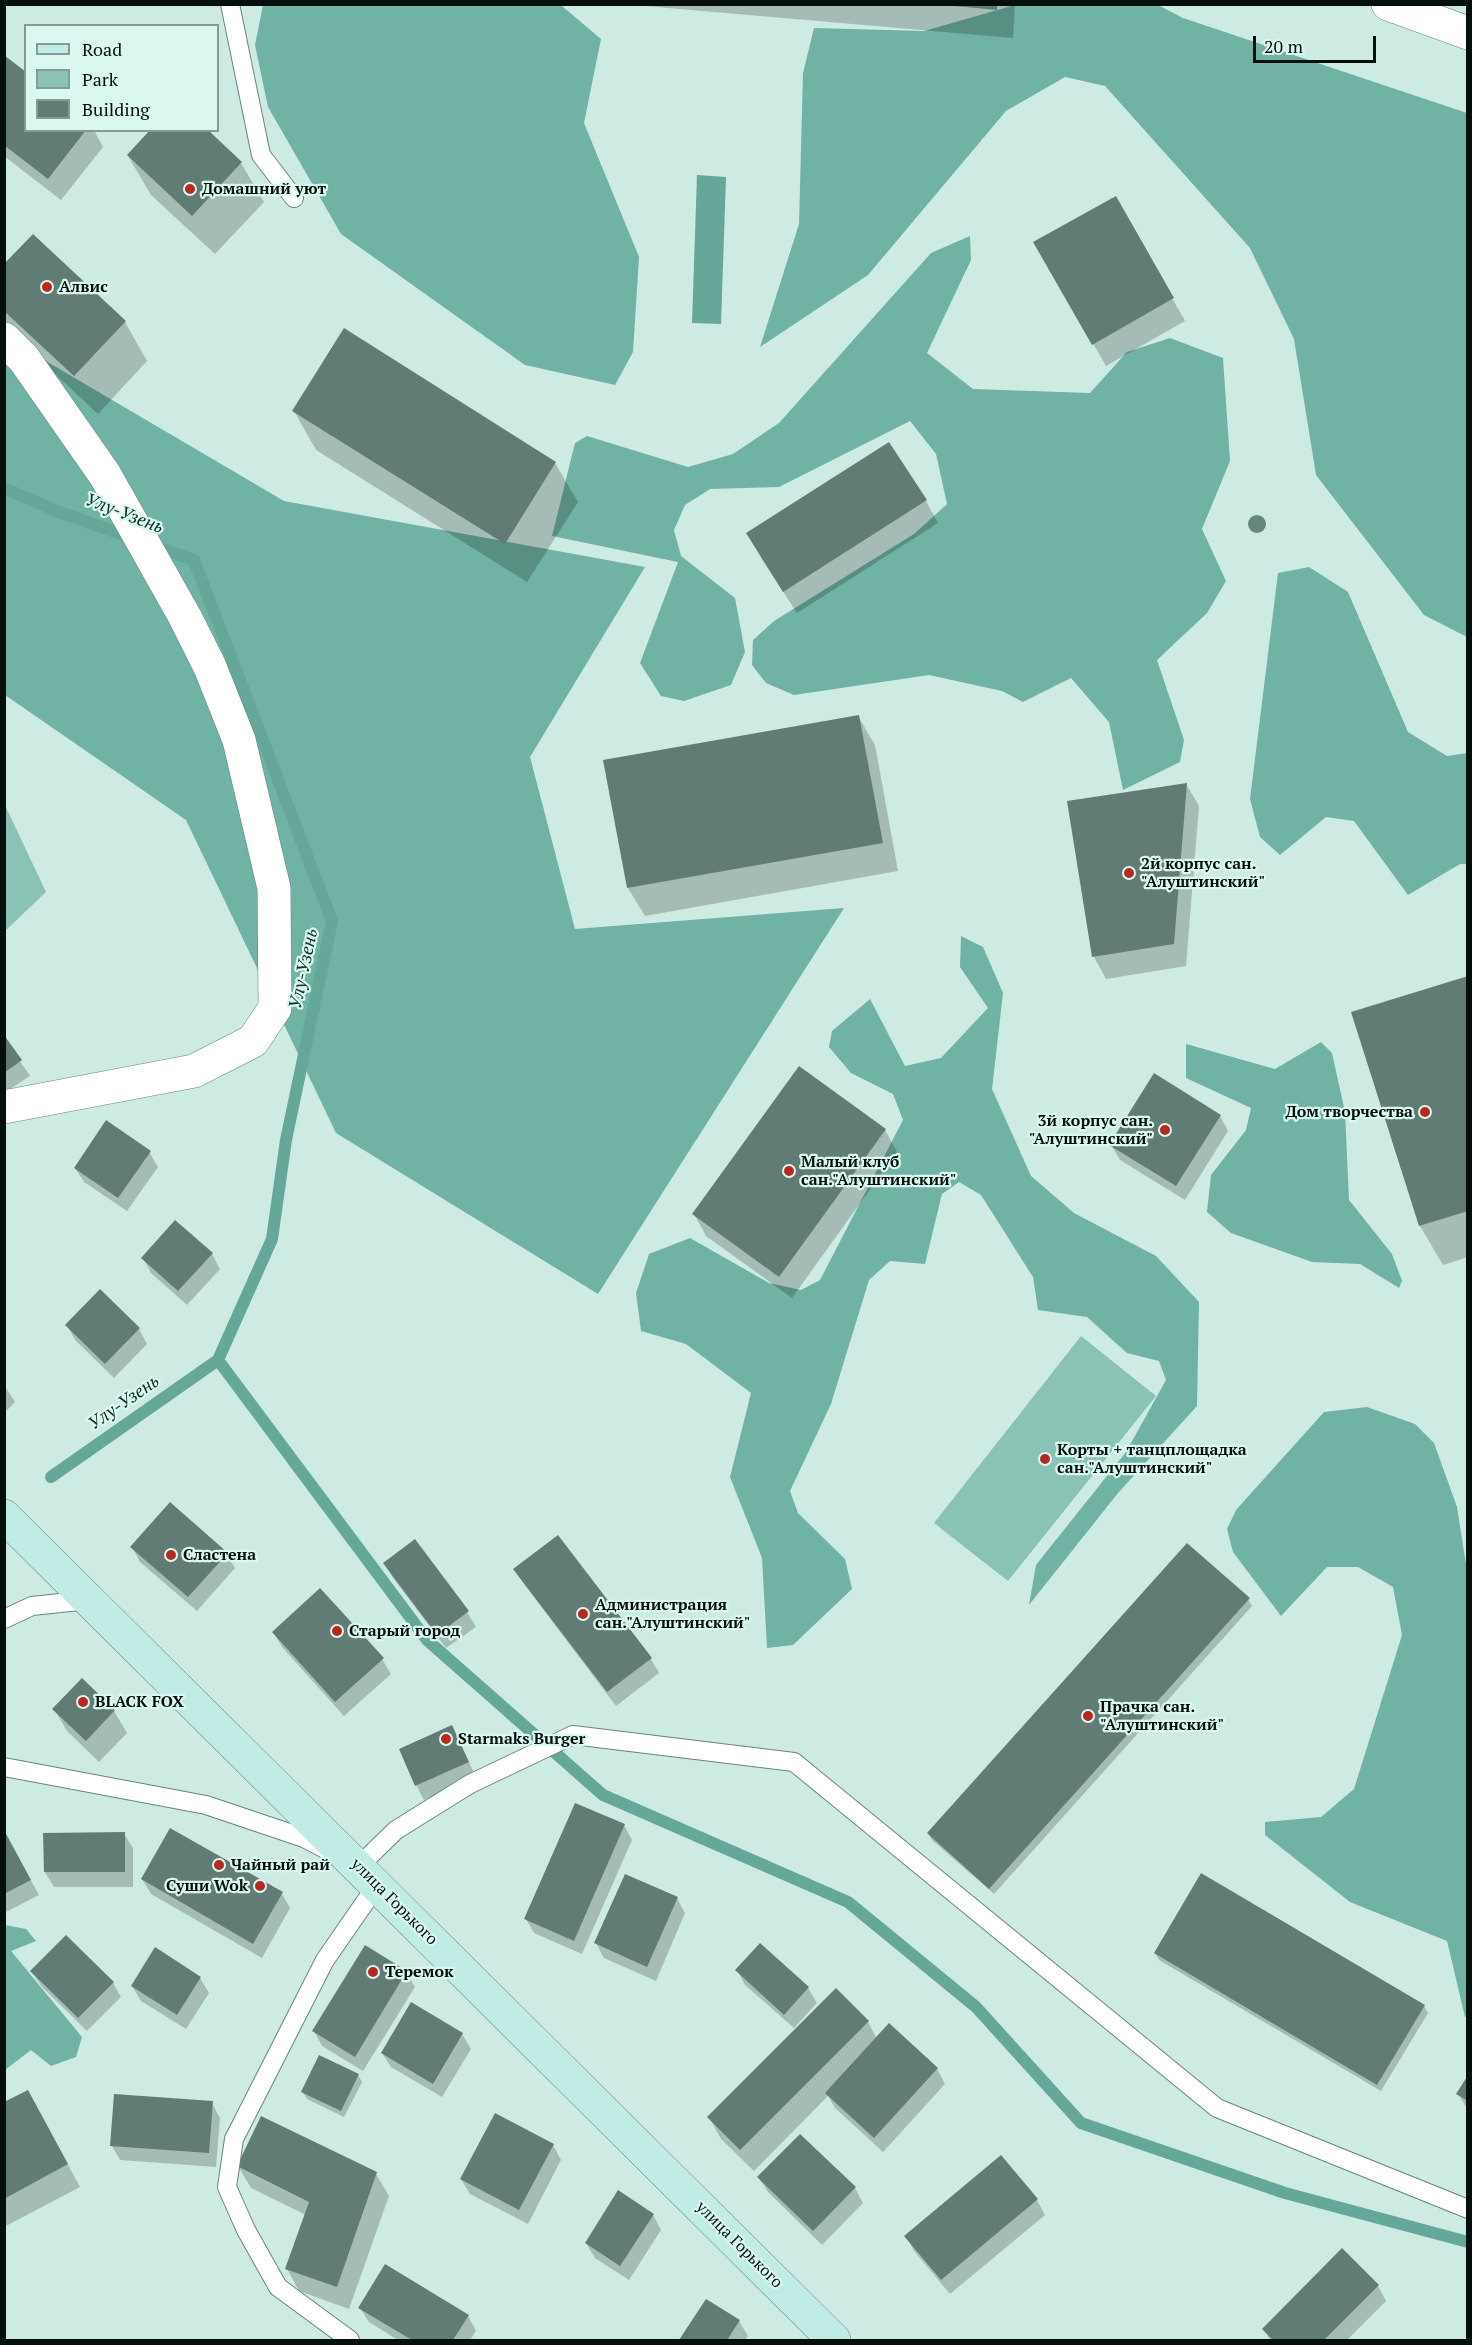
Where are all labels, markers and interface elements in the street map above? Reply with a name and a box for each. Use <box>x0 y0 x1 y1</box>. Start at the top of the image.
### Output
legend <box>24 24 219 132</box>
scale bar <box>1256 24 1379 62</box>
text: 20 m <box>1264 34 1303 58</box>
text: Road <box>82 37 122 61</box>
text: Park <box>82 67 118 91</box>
text: Building <box>82 97 150 121</box>
place label: Домашний уют <box>202 179 326 199</box>
marker: Домашний уют <box>183 182 197 196</box>
place label: Алвис <box>59 277 108 297</box>
marker: Алвис <box>40 280 54 294</box>
water label: Улу-Узень <box>82 489 166 539</box>
place label: 2й корпус сан. "Алуштинский" <box>1141 854 1265 892</box>
marker: 2й корпус сан. "Алуштинский" <box>1122 866 1136 880</box>
water label: Улу-Узень <box>285 927 323 1011</box>
place label: Дом творчества <box>1285 1102 1413 1122</box>
marker: Дом творчества <box>1418 1105 1432 1119</box>
place label: 3й корпус сан. "Алуштинский" <box>1029 1111 1153 1149</box>
marker: 3й корпус сан. "Алуштинский" <box>1158 1123 1172 1137</box>
place label: Малый клуб сан."Алуштинский" <box>801 1152 956 1190</box>
marker: Малый клуб сан."Алуштинский" <box>782 1164 796 1178</box>
water label: Улу-Узень <box>84 1371 164 1435</box>
place label: Корты + танцплощадка сан."Алуштинский" <box>1057 1440 1247 1478</box>
marker: Корты + танцплощадка сан."Алуштинский" <box>1038 1452 1052 1466</box>
place label: Сластена <box>183 1545 256 1565</box>
marker: Сластена <box>164 1548 178 1562</box>
place label: Администрация сан."Алуштинский" <box>595 1595 750 1633</box>
marker: Администрация сан."Алуштинский" <box>576 1607 590 1621</box>
place label: Старый город <box>349 1621 460 1641</box>
marker: Старый город <box>330 1624 344 1638</box>
place label: BLACK FOX <box>95 1692 184 1712</box>
marker: BLACK FOX <box>76 1695 90 1709</box>
place label: Прачка сан. "Алуштинский" <box>1100 1697 1224 1735</box>
marker: Прачка сан. "Алуштинский" <box>1081 1709 1095 1723</box>
place label: Starmaks Burger <box>458 1729 585 1749</box>
marker: Starmaks Burger <box>439 1732 453 1746</box>
place label: Чайный рай <box>231 1855 330 1875</box>
street label: улица Горького <box>347 1855 441 1949</box>
marker: Чайный рай <box>212 1858 226 1872</box>
place label: Суши Wok <box>166 1876 248 1896</box>
marker: Суши Wok <box>253 1879 267 1893</box>
place label: Теремок <box>385 1962 453 1982</box>
marker: Теремок <box>366 1965 380 1979</box>
street label: улица Горького <box>692 2198 786 2292</box>

